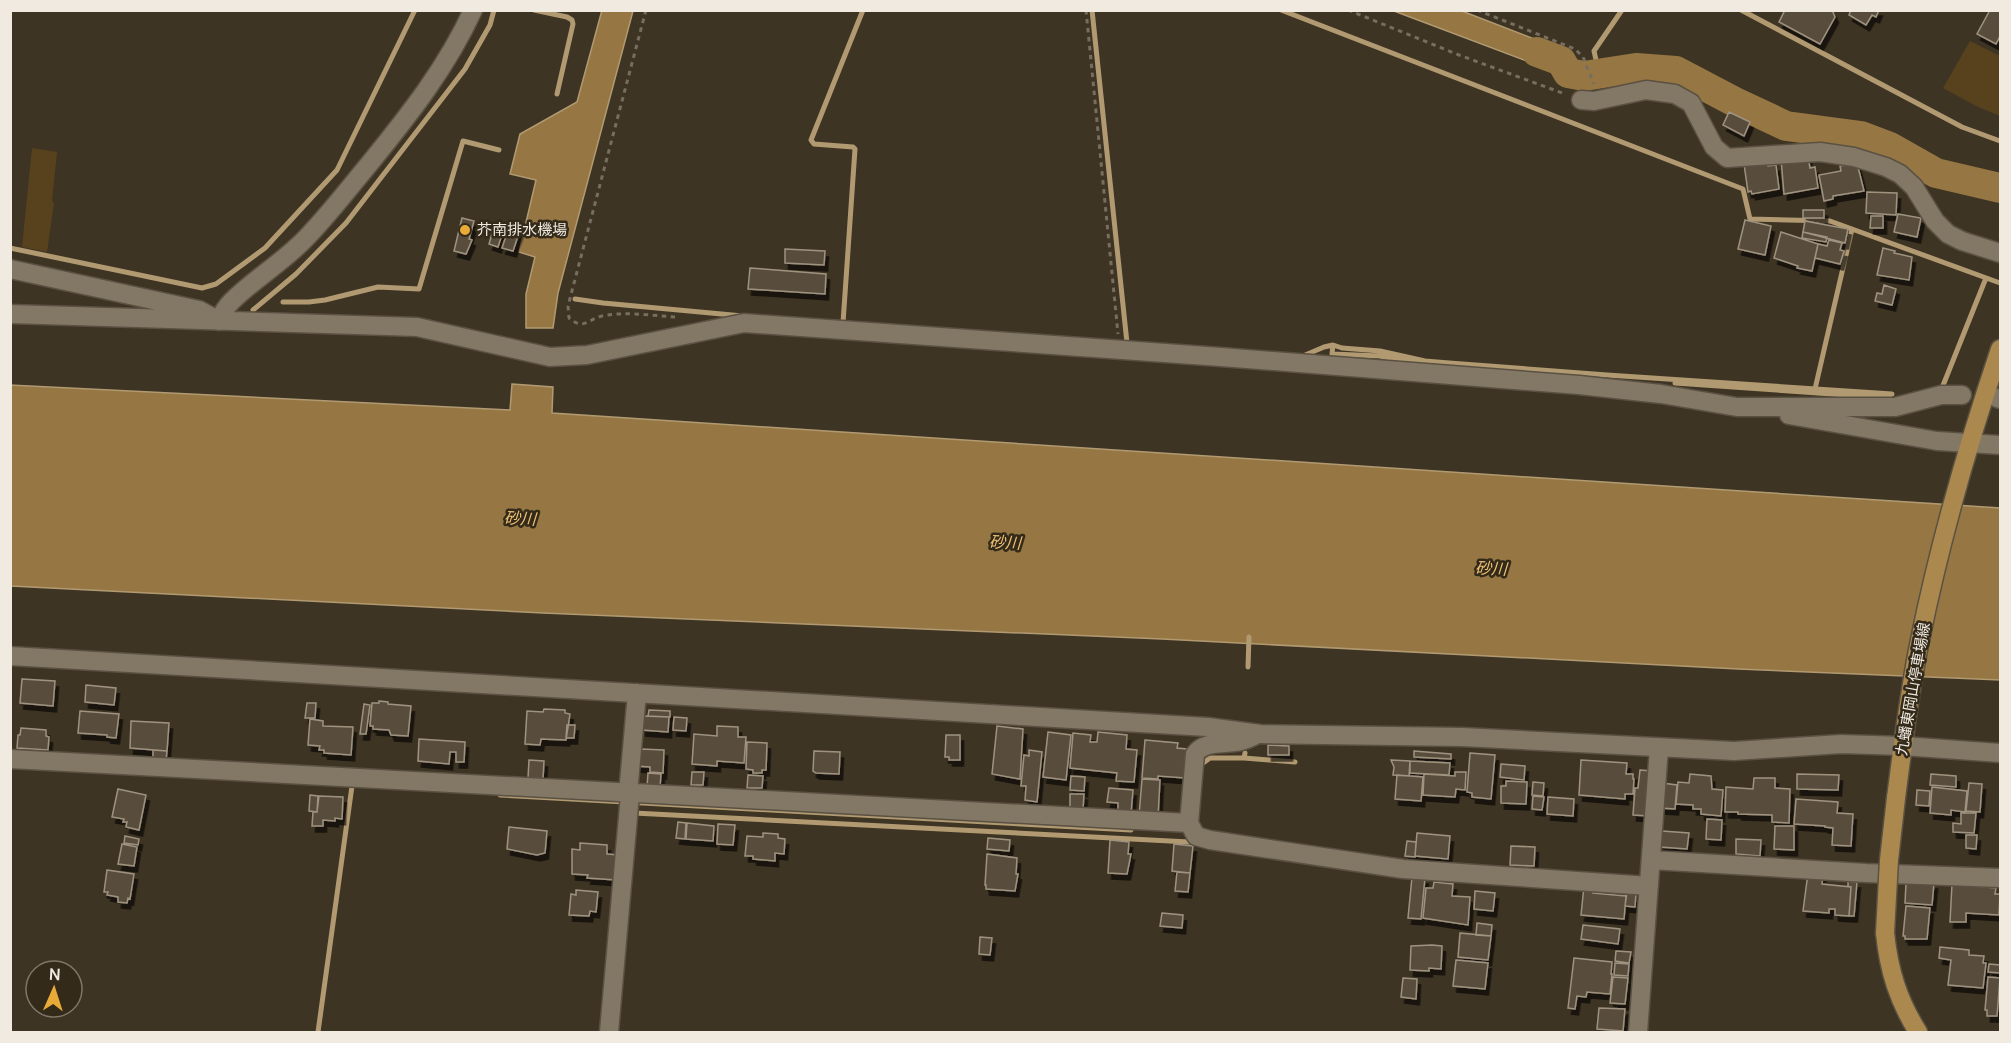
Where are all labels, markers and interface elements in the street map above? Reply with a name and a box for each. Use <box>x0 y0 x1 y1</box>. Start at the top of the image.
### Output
place label: 芥南排水機場 <box>477 219 567 240</box>
marker: 芥南排水機場 <box>458 223 472 237</box>
water label: 砂川 <box>503 506 539 530</box>
water label: 砂川 <box>988 530 1024 554</box>
water label: 砂川 <box>1474 556 1510 580</box>
street label: 九蟠東岡山停車場線 <box>1890 621 1935 757</box>
north arrow <box>24 959 84 1019</box>
text: N <box>48 963 61 985</box>

